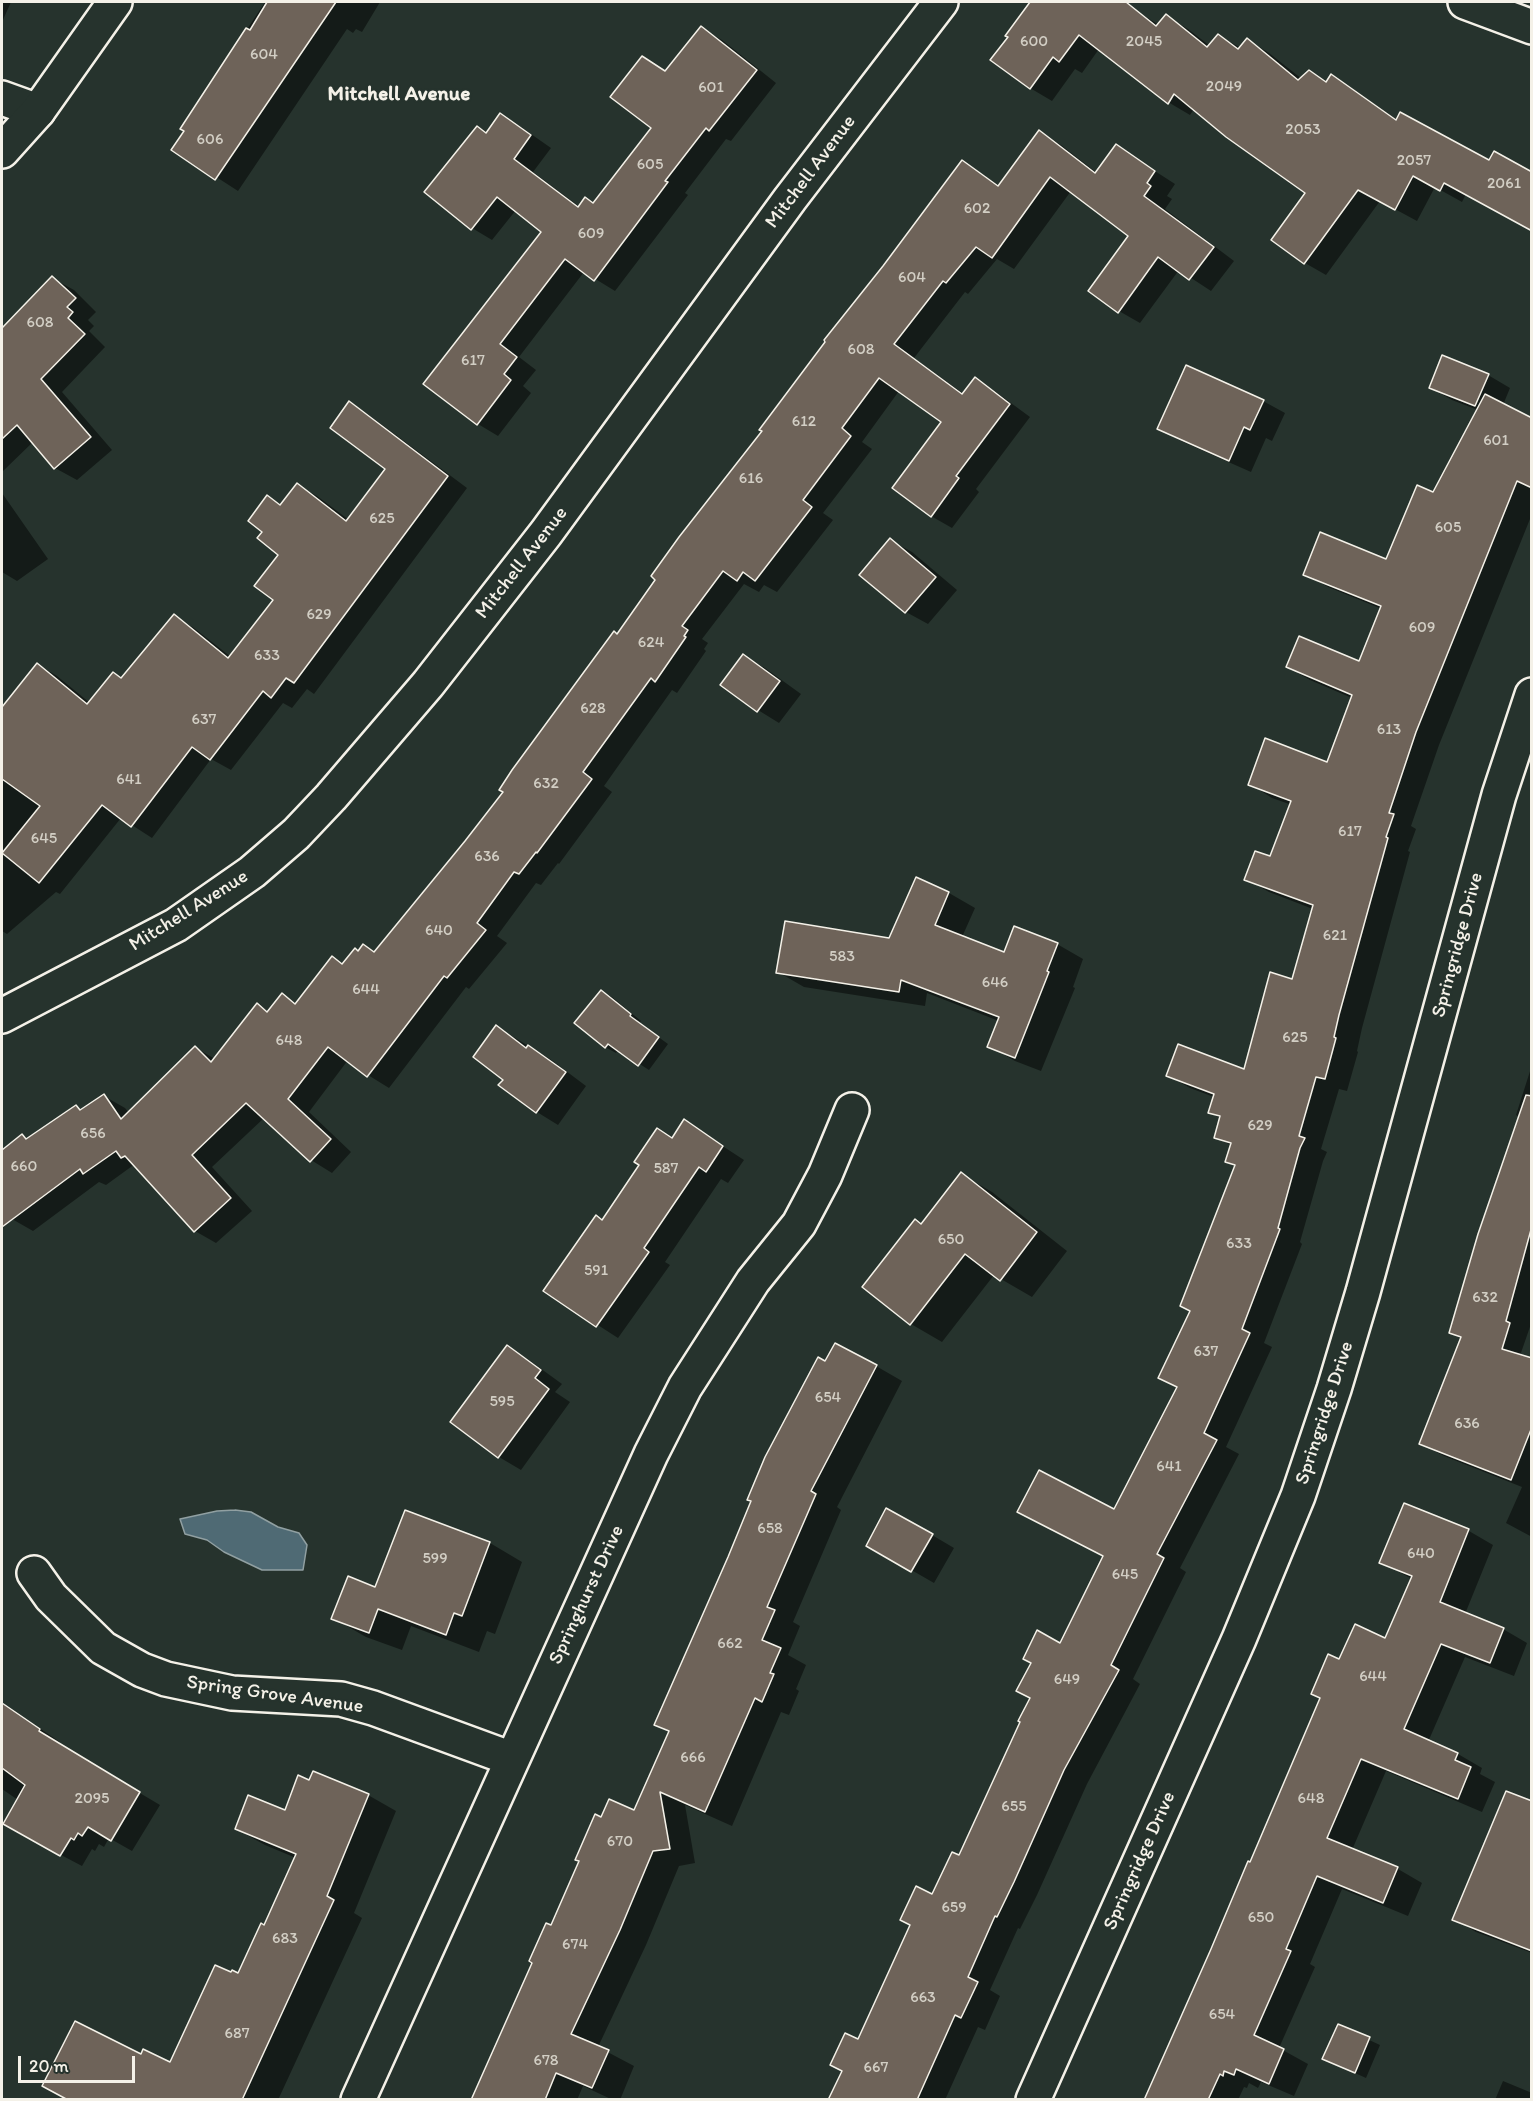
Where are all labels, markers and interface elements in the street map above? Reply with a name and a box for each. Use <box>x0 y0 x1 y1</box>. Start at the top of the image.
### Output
house number: 600 <box>1020 32 1048 52</box>
house number: 2045 <box>1126 32 1162 52</box>
house number: 604 <box>250 45 278 65</box>
house number: 2049 <box>1206 77 1242 97</box>
house number: 601 <box>698 78 724 98</box>
district label: Mitchell Avenue <box>328 82 470 108</box>
street label: Mitchell Avenue <box>761 110 861 234</box>
house number: 2053 <box>1285 120 1321 140</box>
house number: 606 <box>197 130 223 150</box>
house number: 2057 <box>1397 151 1431 171</box>
house number: 605 <box>637 155 663 175</box>
house number: 2061 <box>1487 174 1521 194</box>
house number: 602 <box>964 199 990 219</box>
house number: 609 <box>578 224 604 244</box>
house number: 604 <box>898 268 926 288</box>
house number: 608 <box>26 313 54 333</box>
house number: 608 <box>847 340 875 360</box>
house number: 617 <box>461 351 485 371</box>
house number: 612 <box>792 412 816 432</box>
house number: 601 <box>1483 431 1509 451</box>
house number: 616 <box>739 469 763 489</box>
street label: Mitchell Avenue <box>471 502 573 624</box>
house number: 625 <box>369 509 395 529</box>
house number: 605 <box>1435 518 1461 538</box>
house number: 629 <box>306 605 332 625</box>
house number: 609 <box>1409 618 1435 638</box>
house number: 624 <box>638 633 664 653</box>
house number: 633 <box>254 646 280 666</box>
house number: 628 <box>580 699 606 719</box>
house number: 637 <box>191 710 217 730</box>
house number: 613 <box>1377 720 1401 740</box>
house number: 641 <box>116 770 142 790</box>
house number: 632 <box>533 774 559 794</box>
house number: 617 <box>1338 822 1362 842</box>
house number: 645 <box>31 829 57 849</box>
house number: 636 <box>474 847 500 867</box>
street label: Mitchell Avenue <box>125 865 253 957</box>
street label: Springridge Drive <box>1427 870 1489 1020</box>
house number: 640 <box>425 921 453 941</box>
house number: 621 <box>1323 926 1347 946</box>
house number: 583 <box>829 947 855 967</box>
house number: 646 <box>982 973 1008 993</box>
house number: 644 <box>352 980 380 1000</box>
house number: 625 <box>1282 1028 1308 1048</box>
house number: 648 <box>276 1031 302 1051</box>
house number: 629 <box>1247 1116 1273 1136</box>
house number: 656 <box>80 1124 106 1144</box>
house number: 660 <box>11 1157 37 1177</box>
house number: 587 <box>653 1159 679 1179</box>
house number: 650 <box>938 1230 964 1250</box>
house number: 633 <box>1226 1234 1252 1254</box>
house number: 591 <box>584 1261 608 1281</box>
house number: 632 <box>1472 1288 1498 1308</box>
street label: Springridge Drive <box>1291 1338 1359 1488</box>
house number: 637 <box>1193 1342 1219 1362</box>
house number: 654 <box>815 1388 841 1408</box>
house number: 595 <box>489 1392 515 1412</box>
house number: 636 <box>1454 1414 1480 1434</box>
house number: 641 <box>1156 1457 1182 1477</box>
house number: 658 <box>757 1519 783 1539</box>
street label: Springhurst Drive <box>544 1521 630 1669</box>
house number: 640 <box>1407 1544 1435 1564</box>
house number: 599 <box>422 1549 448 1569</box>
house number: 645 <box>1112 1565 1138 1585</box>
house number: 662 <box>717 1634 743 1654</box>
house number: 644 <box>1359 1667 1387 1687</box>
house number: 649 <box>1054 1670 1080 1690</box>
street label: Spring Grove Avenue <box>185 1671 365 1719</box>
house number: 666 <box>680 1748 706 1768</box>
street label: Springridge Drive <box>1099 1788 1181 1934</box>
house number: 2095 <box>74 1789 110 1809</box>
house number: 648 <box>1298 1789 1324 1809</box>
house number: 655 <box>1001 1797 1027 1817</box>
house number: 670 <box>607 1832 633 1852</box>
house number: 659 <box>941 1898 967 1918</box>
house number: 650 <box>1248 1908 1274 1928</box>
house number: 683 <box>272 1929 298 1949</box>
house number: 674 <box>562 1935 588 1955</box>
house number: 663 <box>910 1988 936 2008</box>
house number: 654 <box>1209 2005 1235 2025</box>
house number: 687 <box>224 2024 250 2044</box>
scale bar <box>21 2044 138 2082</box>
house number: 678 <box>533 2051 559 2071</box>
text: 20 m <box>29 2055 69 2077</box>
house number: 667 <box>864 2058 888 2078</box>

